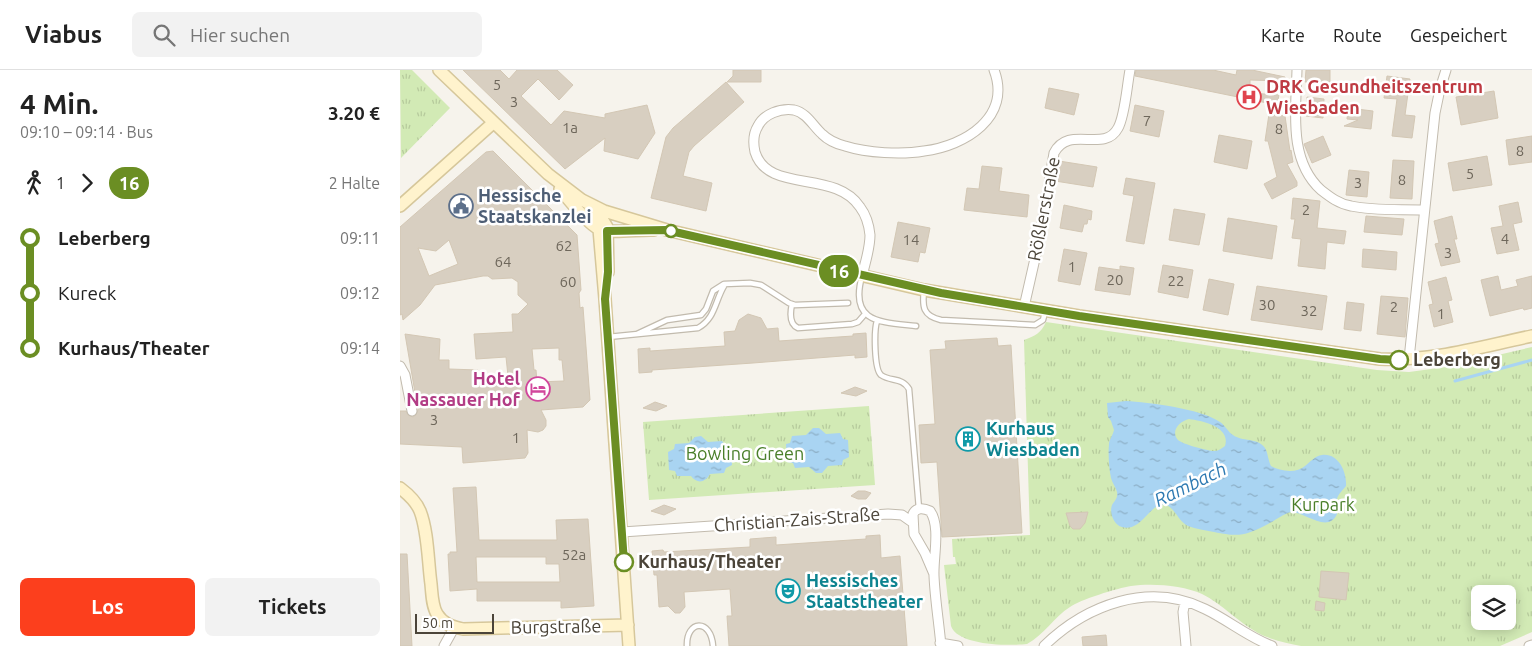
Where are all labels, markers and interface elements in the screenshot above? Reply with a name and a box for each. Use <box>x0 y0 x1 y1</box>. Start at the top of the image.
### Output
search box <box>132 12 482 57</box>
text: Viabus <box>25 21 102 48</box>
icon: search <box>150 21 178 49</box>
text: Hier suchen <box>190 24 290 46</box>
text: Karte <box>1261 25 1305 45</box>
text: Route <box>1333 25 1382 45</box>
text: Gespeichert <box>1410 25 1507 45</box>
house number: 5 <box>493 76 501 93</box>
place label: DRK Gesundheitszentrum Wiesbaden <box>1266 76 1483 117</box>
hospital icon: DRK Gesundheitszentrum Wiesbaden <box>1236 84 1262 110</box>
text: 4 Min. <box>20 88 98 119</box>
house number: 3 <box>510 93 518 110</box>
text: 3.20 € <box>328 102 380 124</box>
house number: 7 <box>1143 112 1151 129</box>
house number: 1a <box>562 119 578 136</box>
house number: 8 <box>1275 120 1283 137</box>
text: 09:10 – 09:14 · Bus <box>20 123 153 141</box>
house number: 8 <box>1516 142 1524 159</box>
street label: Rößlerstraße <box>1023 155 1063 263</box>
house number: 5 <box>1466 165 1474 182</box>
icon: walk <box>20 169 48 197</box>
icon: forward <box>73 169 101 197</box>
house number: 8 <box>1398 171 1406 188</box>
text: 16 <box>119 173 139 193</box>
text: 1 <box>56 174 65 192</box>
text: 2 Halte <box>329 174 380 192</box>
house number: 3 <box>1354 174 1362 191</box>
place label: Hessische Staatskanzlei <box>478 185 591 226</box>
public building icon: Hessische Staatskanzlei <box>448 193 474 219</box>
house number: 2 <box>1302 201 1310 218</box>
unlabelled marker <box>664 224 678 238</box>
text: Leberberg <box>58 227 151 249</box>
text: 09:11 <box>340 229 380 247</box>
house number: 4 <box>1501 230 1509 247</box>
house number: 14 <box>903 231 919 248</box>
house number: 62 <box>556 237 572 254</box>
house number: 3 <box>1444 244 1452 261</box>
house number: 64 <box>495 253 511 270</box>
line badge: 16 <box>816 255 862 287</box>
house number: 1 <box>1068 258 1076 275</box>
text: 16 <box>829 261 849 281</box>
house number: 20 <box>1107 271 1123 288</box>
house number: 22 <box>1168 272 1184 289</box>
house number: 60 <box>560 273 576 290</box>
text: Kureck <box>58 282 116 304</box>
text: 09:12 <box>340 284 380 302</box>
house number: 30 <box>1259 296 1275 313</box>
house number: 2 <box>1390 298 1398 315</box>
house number: 32 <box>1301 302 1317 319</box>
house number: 1 <box>1437 305 1445 322</box>
text: Kurhaus/Theater <box>58 337 210 359</box>
text: 09:14 <box>340 339 380 357</box>
place label: Leberberg <box>1413 349 1501 369</box>
marker: Leberberg <box>1389 350 1409 370</box>
place label: Hotel Nassauer Hof <box>406 368 521 409</box>
hotel icon: Hotel Nassauer Hof <box>525 376 551 402</box>
house number: 3 <box>430 411 438 428</box>
place label: Kurhaus Wiesbaden <box>986 418 1080 459</box>
building icon: Kurhaus Wiesbaden <box>955 426 981 452</box>
house number: 1 <box>512 429 520 446</box>
park label: Bowling Green <box>686 443 804 463</box>
water label: Rambach <box>1150 457 1230 511</box>
park label: Kurpark <box>1291 494 1355 514</box>
street label: Christian-Zais-Straße <box>713 503 881 535</box>
house number: 52a <box>562 546 586 563</box>
place label: Kurhaus/Theater <box>638 551 782 571</box>
marker: Kurhaus/Theater <box>614 552 634 572</box>
place label: Hessisches Staatstheater <box>806 570 924 611</box>
button: Los <box>20 578 195 636</box>
button: Tickets <box>205 578 380 636</box>
theatre icon: Hessisches Staatstheater <box>775 578 801 604</box>
map controls <box>1471 585 1516 630</box>
button: layers <box>1471 585 1516 630</box>
scale bar <box>415 611 494 634</box>
text: 50 m <box>422 615 453 631</box>
street label: Burgstraße <box>511 615 601 637</box>

